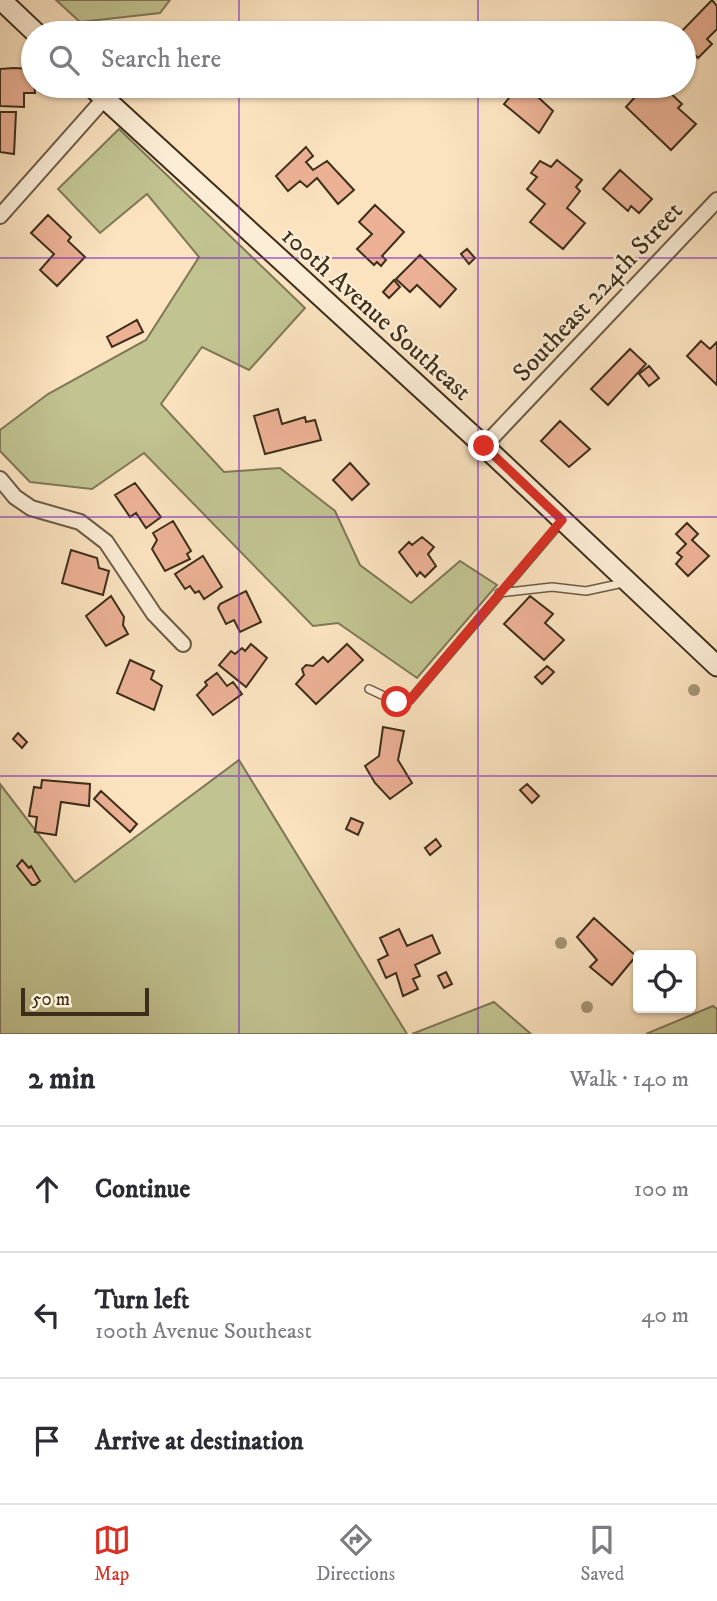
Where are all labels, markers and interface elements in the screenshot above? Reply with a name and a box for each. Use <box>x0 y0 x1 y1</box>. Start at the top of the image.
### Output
search box <box>21 21 696 98</box>
icon: search <box>45 41 83 79</box>
text: Search here <box>101 43 221 76</box>
street label: Southeast 224th Street <box>506 195 690 389</box>
street label: 100th Avenue Southeast <box>274 220 478 408</box>
route end <box>468 430 499 461</box>
route start <box>381 686 412 717</box>
map controls <box>633 950 696 1013</box>
button: locate <box>633 950 696 1013</box>
scale bar <box>21 985 149 1017</box>
text: 50 m <box>32 988 70 1011</box>
text: 2 min <box>28 1061 95 1098</box>
text: Walk · 140 m <box>570 1065 689 1094</box>
icon: ahead <box>28 1170 66 1208</box>
text: Continue <box>95 1173 190 1206</box>
text: 100 m <box>634 1175 689 1204</box>
text: Turn left <box>95 1284 189 1317</box>
icon: left <box>28 1296 66 1334</box>
text: 40 m <box>641 1301 689 1330</box>
text: 100th Avenue Southeast <box>95 1317 312 1346</box>
icon: arrive <box>28 1422 66 1460</box>
text: Arrive at destination <box>95 1425 304 1458</box>
tab: Map <box>93 1521 131 1586</box>
tab: Directions <box>316 1521 395 1586</box>
tab: Saved <box>581 1521 624 1586</box>

